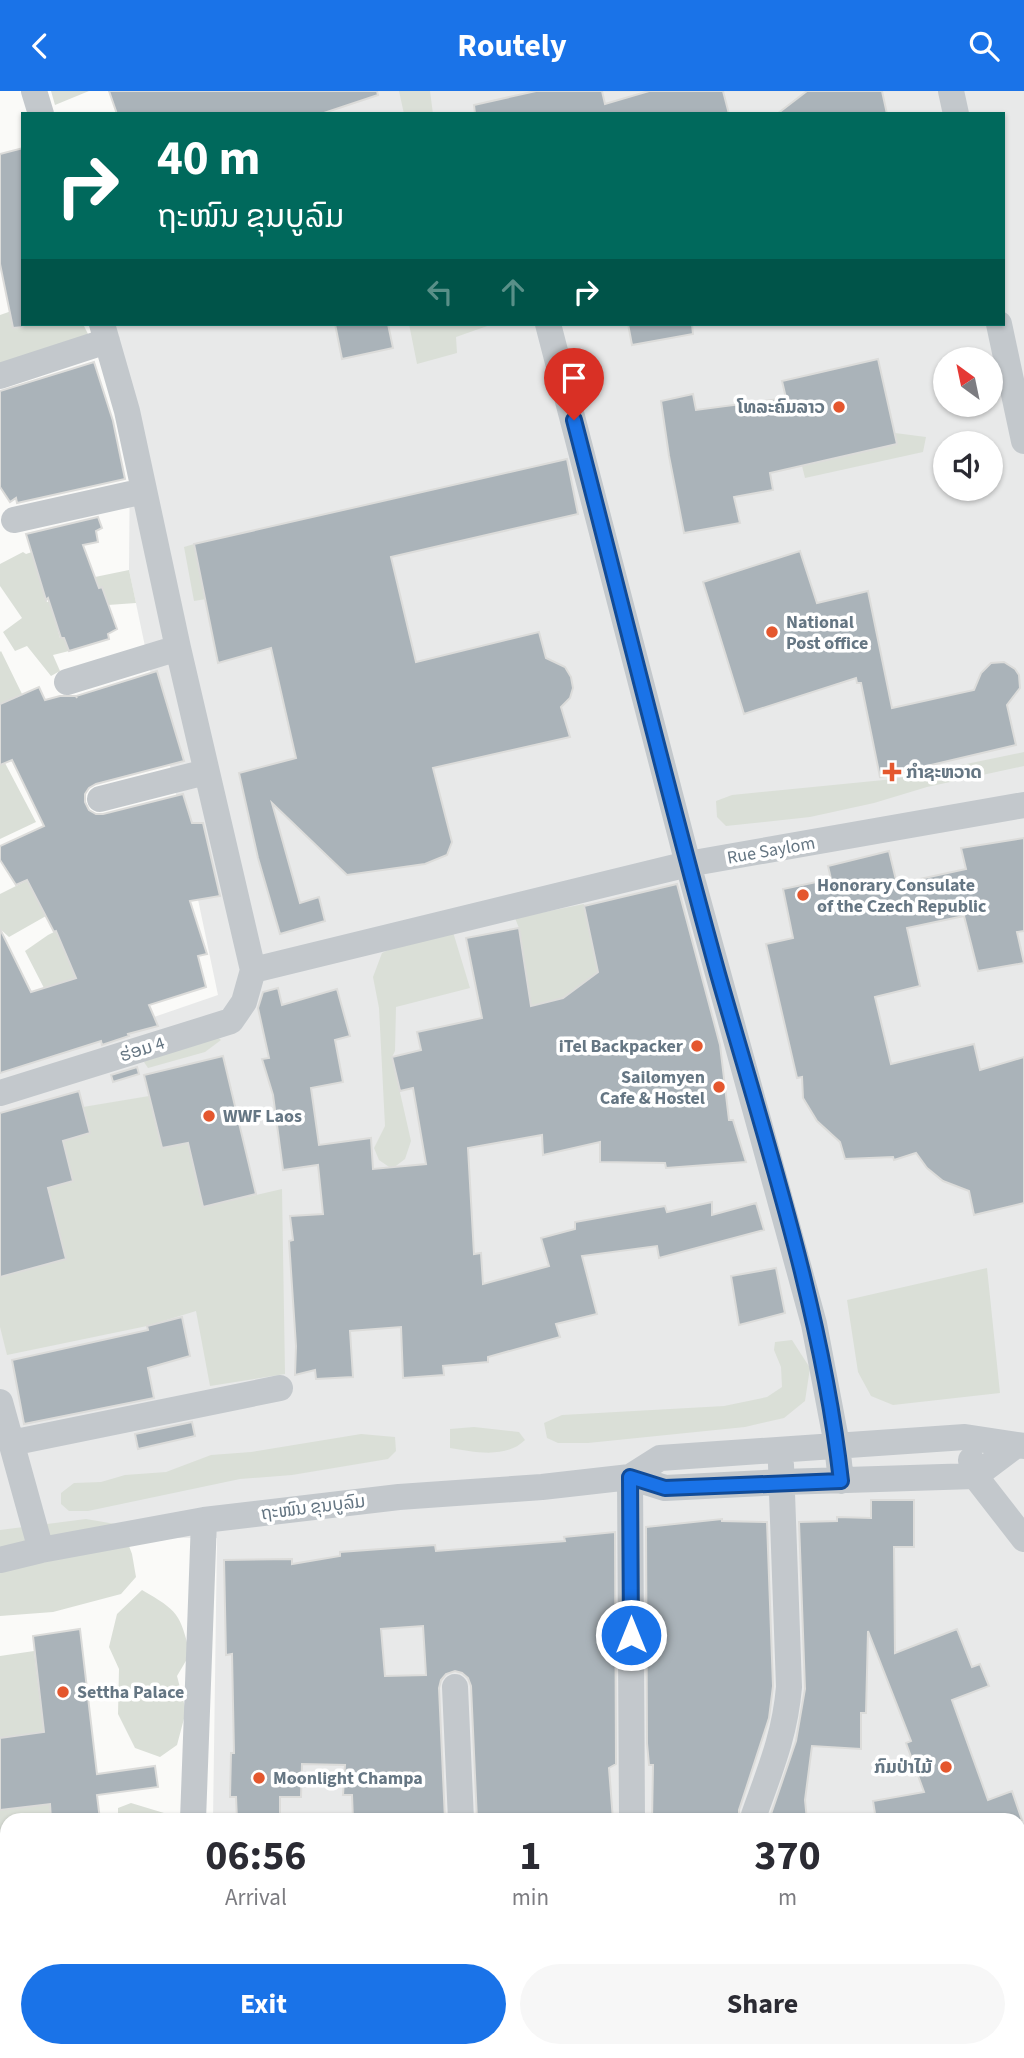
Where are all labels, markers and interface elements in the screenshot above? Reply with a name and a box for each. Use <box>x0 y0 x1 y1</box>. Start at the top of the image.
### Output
text: Routely <box>457 23 567 69</box>
icon: back <box>21 27 59 65</box>
icon: search <box>965 27 1003 65</box>
text: 40 m <box>157 124 261 194</box>
icon: right <box>42 140 133 231</box>
text: ຖະໜົນ ຂຸນບູລົມ <box>157 194 344 240</box>
icon: left <box>421 273 459 311</box>
icon: ahead <box>494 273 532 311</box>
icon: right <box>567 273 605 311</box>
north arrow <box>933 347 1003 417</box>
map controls <box>933 347 1003 501</box>
pin <box>544 348 604 420</box>
icon: arrive <box>555 359 593 397</box>
place label: ໂທລະຄົມລາວ <box>736 395 825 420</box>
marker: ໂທລະຄົມລາວ <box>831 399 847 415</box>
button: sound <box>933 431 1003 501</box>
place label: National Post office <box>786 610 868 656</box>
marker: National Post office <box>764 624 780 640</box>
place label: ກໍາຊະຫວາດ <box>906 760 982 785</box>
marker: ກໍາຊະຫວາດ <box>884 764 900 780</box>
street label: Rue Saylom <box>725 830 817 871</box>
place label: Honorary Consulate of the Czech Republic <box>817 873 987 919</box>
marker: Honorary Consulate of the Czech Republic <box>795 887 811 903</box>
street label: ຮ່ອມ 4 <box>116 1030 168 1068</box>
place label: iTel Backpacker <box>559 1034 684 1059</box>
marker: iTel Backpacker <box>689 1038 705 1054</box>
place label: Sailomyen Cafe & Hostel <box>600 1065 705 1111</box>
marker: Sailomyen Cafe & Hostel <box>711 1079 727 1095</box>
place label: WWF Laos <box>223 1104 302 1129</box>
marker: WWF Laos <box>201 1108 217 1124</box>
street label: ຖະໜົນ ຂຸນບູລົມ <box>259 1489 367 1526</box>
position arrow <box>594 1598 668 1672</box>
place label: Settha Palace <box>77 1680 184 1705</box>
marker: Settha Palace <box>55 1684 71 1700</box>
place label: ກົມປ່າໄມ້ <box>874 1755 933 1780</box>
marker: ກົມປ່າໄມ້ <box>938 1759 954 1775</box>
place label: Moonlight Champa <box>273 1766 423 1791</box>
marker: Moonlight Champa <box>251 1770 267 1786</box>
text: 06:56 <box>205 1826 307 1886</box>
text: 1 <box>519 1826 541 1886</box>
text: 370 <box>754 1826 821 1886</box>
text: Arrival <box>225 1881 287 1914</box>
text: min <box>512 1881 549 1914</box>
text: m <box>778 1881 797 1914</box>
button: Exit <box>21 1964 506 2044</box>
button: Share <box>520 1964 1005 2044</box>

